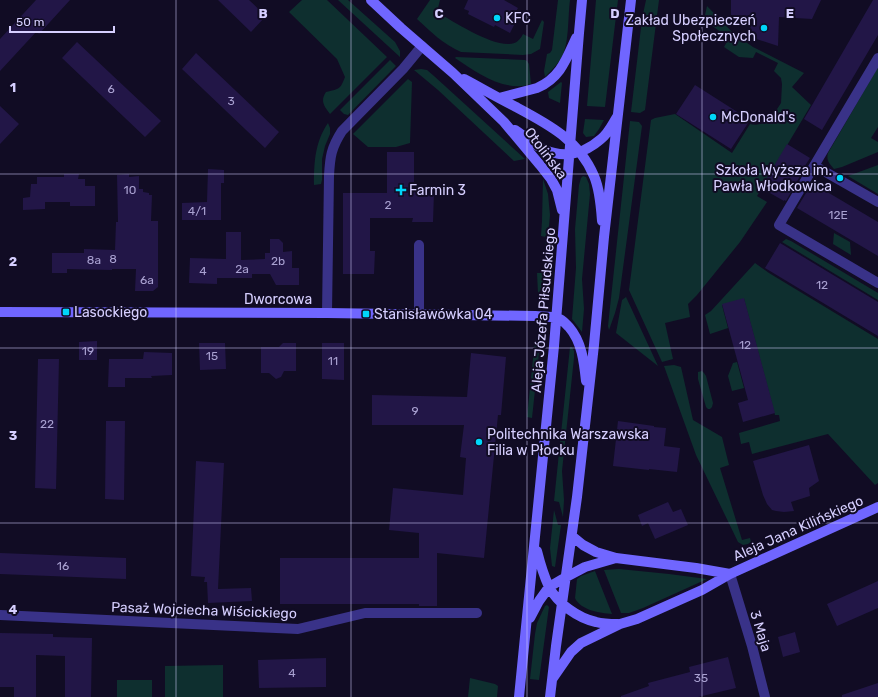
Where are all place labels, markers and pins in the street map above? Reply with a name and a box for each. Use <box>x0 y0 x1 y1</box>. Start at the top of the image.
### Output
place label: KFC <box>505 10 531 27</box>
place label: Zakład Ubezpieczeń Społecznych <box>626 12 756 45</box>
marker: KFC <box>492 13 502 23</box>
marker: Zakład Ubezpieczeń Społecznych <box>759 23 769 33</box>
place label: McDonald's <box>721 109 795 126</box>
marker: McDonald's <box>708 112 718 122</box>
place label: Szkoła Wyższa im. Pawła Włodkowica <box>713 162 832 195</box>
marker: Szkoła Wyższa im. Pawła Włodkowica <box>835 173 845 183</box>
place label: Farmin 3 <box>409 182 466 199</box>
marker: Farmin 3 <box>396 185 406 195</box>
place label: Lasockiego <box>74 304 147 321</box>
place label: Stanisławówka 04 <box>374 306 493 323</box>
marker: Lasockiego <box>61 307 71 317</box>
marker: Stanisławówka 04 <box>361 309 371 319</box>
place label: Politechnika Warszawska Filia w Płocku <box>487 426 649 459</box>
marker: Politechnika Warszawska Filia w Płocku <box>474 437 484 447</box>

